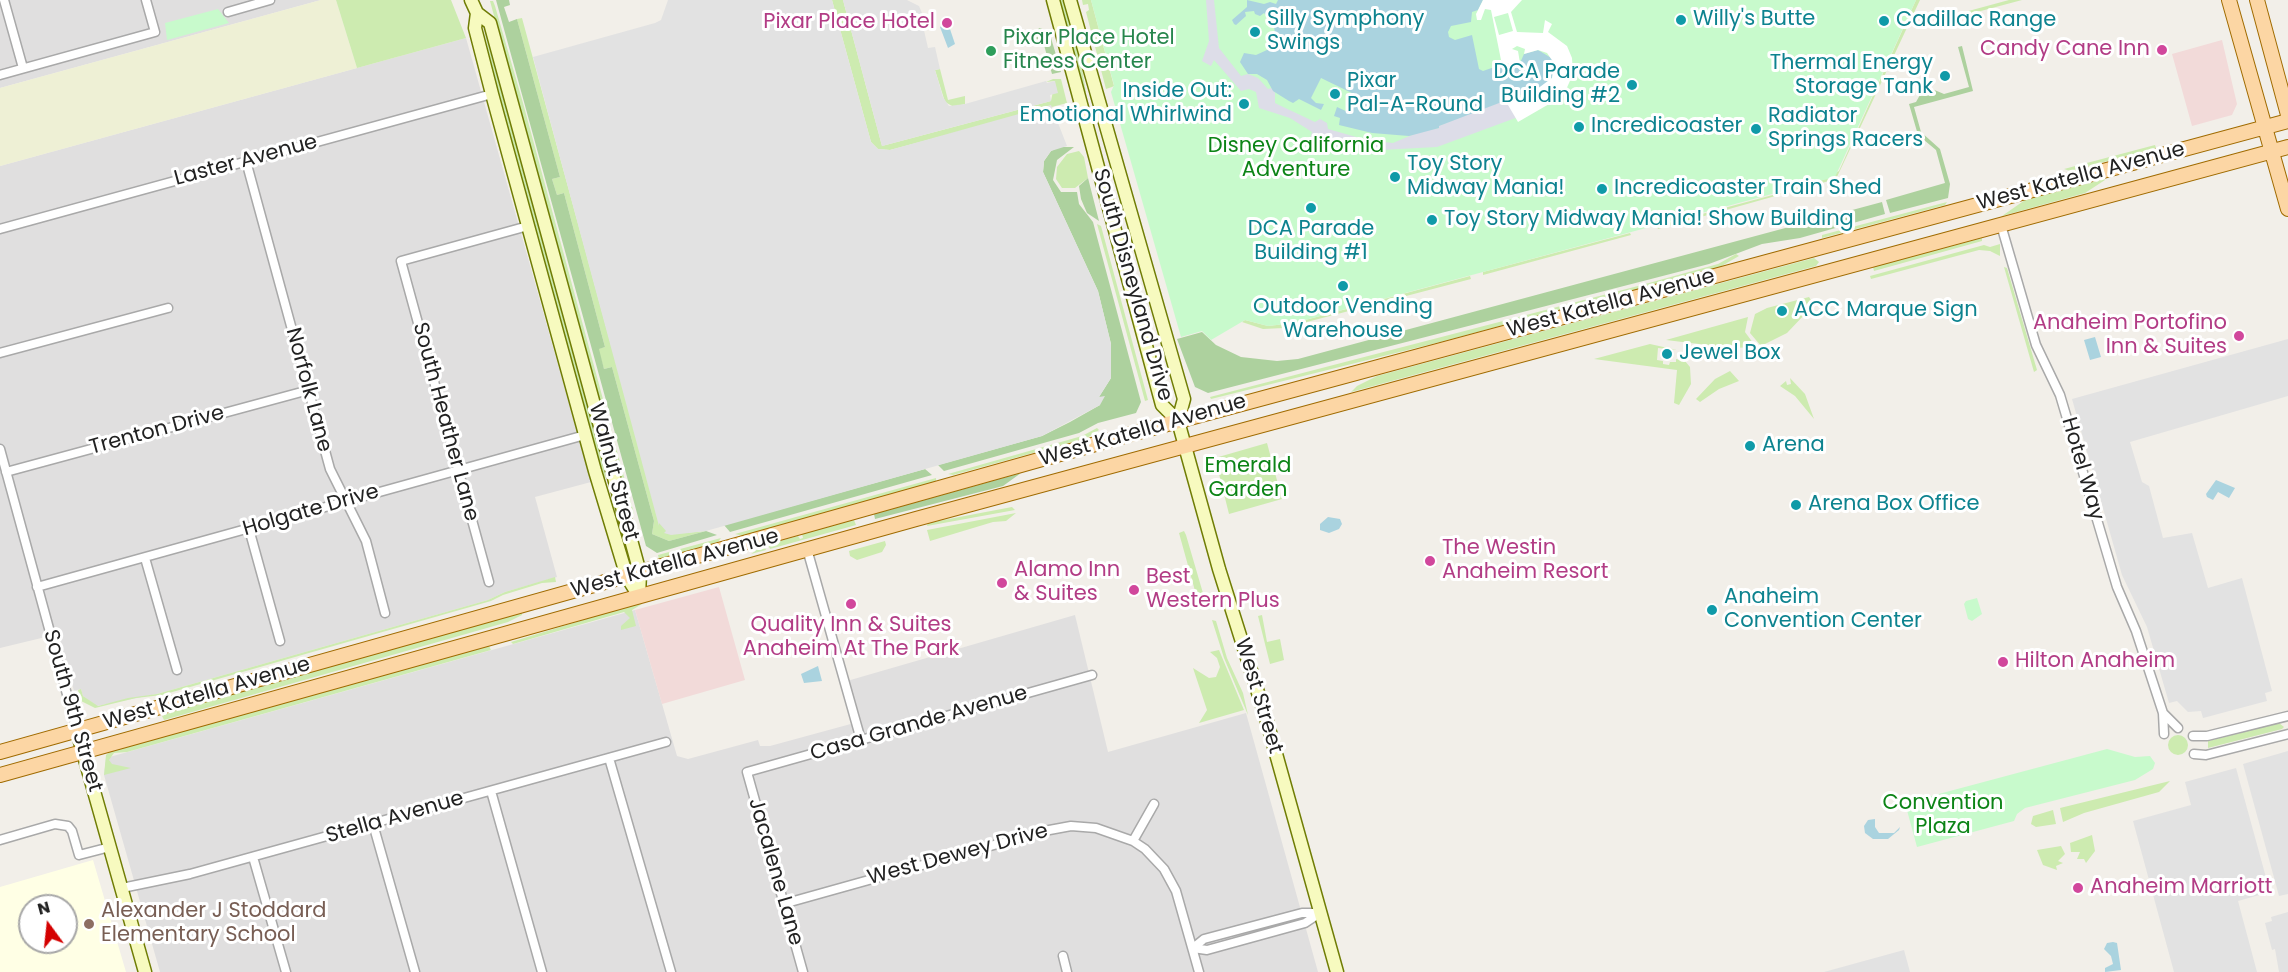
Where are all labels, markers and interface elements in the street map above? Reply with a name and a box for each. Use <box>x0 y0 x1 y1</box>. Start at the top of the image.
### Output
place label: Silly Symphony Swings <box>1267 7 1424 57</box>
place label: Willy's Butte <box>1693 7 1815 33</box>
place label: Cadillac Range <box>1896 8 2056 34</box>
place label: Pixar Place Hotel <box>763 10 935 36</box>
marker: Willy's Butte <box>1674 13 1688 27</box>
marker: Cadillac Range <box>1877 14 1891 28</box>
marker: Pixar Place Hotel <box>940 16 954 30</box>
marker: Silly Symphony Swings <box>1248 25 1262 39</box>
place label: Pixar Place Hotel Fitness Center <box>1003 26 1175 76</box>
place label: Candy Cane Inn <box>1980 37 2150 63</box>
marker: Candy Cane Inn <box>2155 43 2169 57</box>
marker: Pixar Place Hotel Fitness Center <box>984 44 998 58</box>
place label: Thermal Energy Storage Tank <box>1770 51 1933 101</box>
place label: DCA Parade Building #2 <box>1494 60 1620 110</box>
place label: Pixar Pal-A-Round <box>1347 69 1483 119</box>
marker: Thermal Energy Storage Tank <box>1938 69 1952 83</box>
marker: DCA Parade Building #2 <box>1625 78 1639 92</box>
place label: Inside Out: Emotional Whirlwind <box>1019 79 1232 129</box>
marker: Pixar Pal-A-Round <box>1328 87 1342 101</box>
marker: Inside Out: Emotional Whirlwind <box>1237 97 1251 111</box>
place label: Radiator Springs Racers <box>1768 104 1923 154</box>
place label: Incredicoaster <box>1591 114 1742 140</box>
marker: Incredicoaster <box>1572 120 1586 134</box>
marker: Radiator Springs Racers <box>1749 122 1763 136</box>
street label: Laster Avenue <box>172 130 320 192</box>
park label: Disney California Adventure <box>1208 134 1384 184</box>
street label: West Katella Avenue <box>1974 137 2188 217</box>
place label: Toy Story Midway Mania! <box>1407 152 1565 202</box>
street label: South Disneyland Drive <box>1087 166 1177 404</box>
marker: Toy Story Midway Mania! <box>1388 170 1402 184</box>
place label: Incredicoaster Train Shed <box>1614 176 1882 202</box>
marker: Incredicoaster Train Shed <box>1595 182 1609 196</box>
marker: DCA Parade Building #1 <box>1304 201 1318 215</box>
place label: Toy Story Midway Mania! Show Building <box>1444 207 1854 233</box>
marker: Toy Story Midway Mania! Show Building <box>1425 213 1439 227</box>
place label: DCA Parade Building #1 <box>1248 217 1374 267</box>
street label: West Katella Avenue <box>1504 264 1718 344</box>
marker: Outdoor Vending Warehouse <box>1336 279 1350 293</box>
place label: Outdoor Vending Warehouse <box>1253 295 1433 345</box>
place label: ACC Marque Sign <box>1794 298 1978 324</box>
marker: ACC Marque Sign <box>1775 304 1789 318</box>
place label: Anaheim Portofino Inn & Suites <box>2033 311 2227 361</box>
street label: South Heather Lane <box>406 320 484 524</box>
street label: Norfolk Lane <box>279 325 337 455</box>
marker: Anaheim Portofino Inn & Suites <box>2232 329 2246 343</box>
place label: Jewel Box <box>1679 341 1781 367</box>
marker: Jewel Box <box>1660 347 1674 361</box>
street label: West Katella Avenue <box>1037 389 1249 473</box>
street label: Walnut Street <box>583 400 643 544</box>
street label: Trenton Drive <box>87 401 227 461</box>
street label: Hotel Way <box>2055 415 2109 523</box>
place label: Arena <box>1762 433 1825 459</box>
marker: Arena <box>1743 439 1757 453</box>
park label: Emerald Garden <box>1205 454 1291 504</box>
street label: Holgate Drive <box>240 480 382 542</box>
place label: Arena Box Office <box>1808 492 1979 518</box>
marker: Arena Box Office <box>1789 498 1803 512</box>
street label: West Katella Avenue <box>568 524 782 604</box>
place label: The Westin Anaheim Resort <box>1442 536 1608 586</box>
marker: The Westin Anaheim Resort <box>1423 554 1437 568</box>
place label: Alamo Inn & Suites <box>1014 558 1120 608</box>
place label: Best Western Plus <box>1146 565 1280 615</box>
marker: Alamo Inn & Suites <box>995 576 1009 590</box>
marker: Best Western Plus <box>1127 583 1141 597</box>
place label: Anaheim Convention Center <box>1724 585 1922 635</box>
marker: Quality Inn & Suites Anaheim At The Park <box>844 597 858 611</box>
marker: Anaheim Convention Center <box>1705 603 1719 617</box>
place label: Quality Inn & Suites Anaheim At The Park <box>743 613 959 663</box>
street label: South 9th Street <box>37 627 107 795</box>
street label: West Street <box>1229 635 1287 757</box>
place label: Hilton Anaheim <box>2015 649 2175 675</box>
street label: West Katella Avenue <box>101 652 313 736</box>
marker: Hilton Anaheim <box>1996 655 2010 669</box>
street label: Casa Grande Avenue <box>808 681 1030 767</box>
street label: Stella Avenue <box>323 786 467 850</box>
park label: Convention Plaza <box>1882 791 2004 841</box>
street label: Jacalene Lane <box>742 795 808 949</box>
street label: West Dewey Drive <box>865 819 1051 891</box>
place label: Anaheim Marriott <box>2090 875 2272 901</box>
marker: Anaheim Marriott <box>2071 881 2085 895</box>
north arrow <box>18 894 78 954</box>
text: N <box>35 895 53 921</box>
place label: Alexander J Stoddard Elementary School <box>101 899 326 949</box>
marker: Alexander J Stoddard Elementary School <box>82 917 96 931</box>

